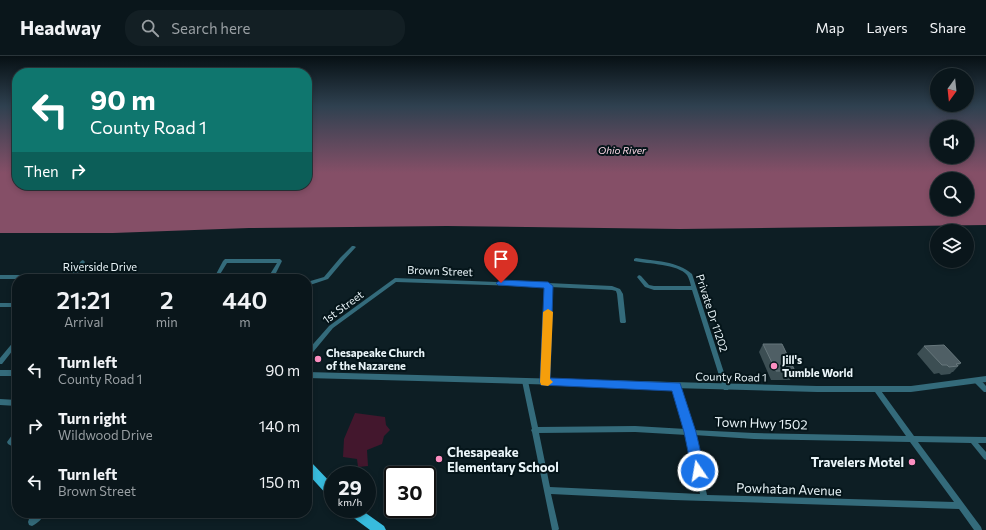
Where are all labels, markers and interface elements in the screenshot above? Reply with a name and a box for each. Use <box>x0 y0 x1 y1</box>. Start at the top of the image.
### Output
search box <box>125 10 405 46</box>
text: Headway <box>20 16 101 39</box>
icon: search <box>139 17 161 39</box>
text: Search here <box>171 19 251 37</box>
text: Map <box>816 19 844 36</box>
text: Layers <box>866 19 908 36</box>
text: Share <box>930 19 966 36</box>
north arrow <box>930 68 974 112</box>
map controls <box>930 68 974 268</box>
text: 90 m <box>90 82 156 116</box>
icon: left <box>24 84 76 136</box>
text: County Road 1 <box>90 116 207 138</box>
button: sound <box>930 120 974 164</box>
water label: Ohio River <box>598 144 647 156</box>
icon: right <box>67 160 89 182</box>
text: Then <box>24 162 59 180</box>
button: search <box>930 172 974 216</box>
button: layers <box>930 224 974 268</box>
pin <box>484 242 518 283</box>
icon: arrive <box>490 248 512 270</box>
street label: Riverside Drive <box>63 260 137 273</box>
street label: Brown Street <box>407 263 474 278</box>
street label: Private Dr 11202 <box>694 272 731 353</box>
text: 21:21 <box>57 285 111 314</box>
text: 2 <box>160 285 173 314</box>
text: 440 <box>222 285 267 314</box>
street label: 1st Street <box>320 287 366 326</box>
text: Arrival <box>64 314 103 330</box>
text: min <box>156 314 178 330</box>
text: m <box>239 314 251 330</box>
place label: Chesapeake Church of the Nazarene <box>326 346 425 372</box>
text: Turn left <box>58 353 117 371</box>
place label: Jill's Tumble World <box>782 353 853 379</box>
marker: Chesapeake Church of the Nazarene <box>313 354 323 364</box>
icon: left <box>24 359 46 381</box>
text: 90 m <box>265 361 300 379</box>
marker: Jill's Tumble World <box>769 361 779 371</box>
street label: County Road 1 <box>695 369 767 384</box>
text: County Road 1 <box>58 371 142 387</box>
text: Turn right <box>58 409 127 427</box>
street label: Town Hwy 1502 <box>714 413 808 433</box>
icon: right <box>24 415 46 437</box>
text: 140 m <box>259 417 300 435</box>
text: Wildwood Drive <box>58 427 153 443</box>
place label: Chesapeake Elementary School <box>447 444 559 475</box>
position arrow <box>677 450 719 492</box>
marker: Chesapeake Elementary School <box>434 454 444 464</box>
place label: Travelers Motel <box>811 454 904 470</box>
marker: Travelers Motel <box>907 457 917 467</box>
text: Turn left <box>58 465 117 483</box>
speed limit sign: 30 <box>384 466 436 518</box>
icon: left <box>24 471 46 493</box>
text: 150 m <box>259 473 300 491</box>
text: 29 <box>338 475 362 499</box>
street label: Powhatan Avenue <box>736 479 842 499</box>
text: Brown Street <box>58 483 136 499</box>
text: km/h <box>338 496 362 508</box>

